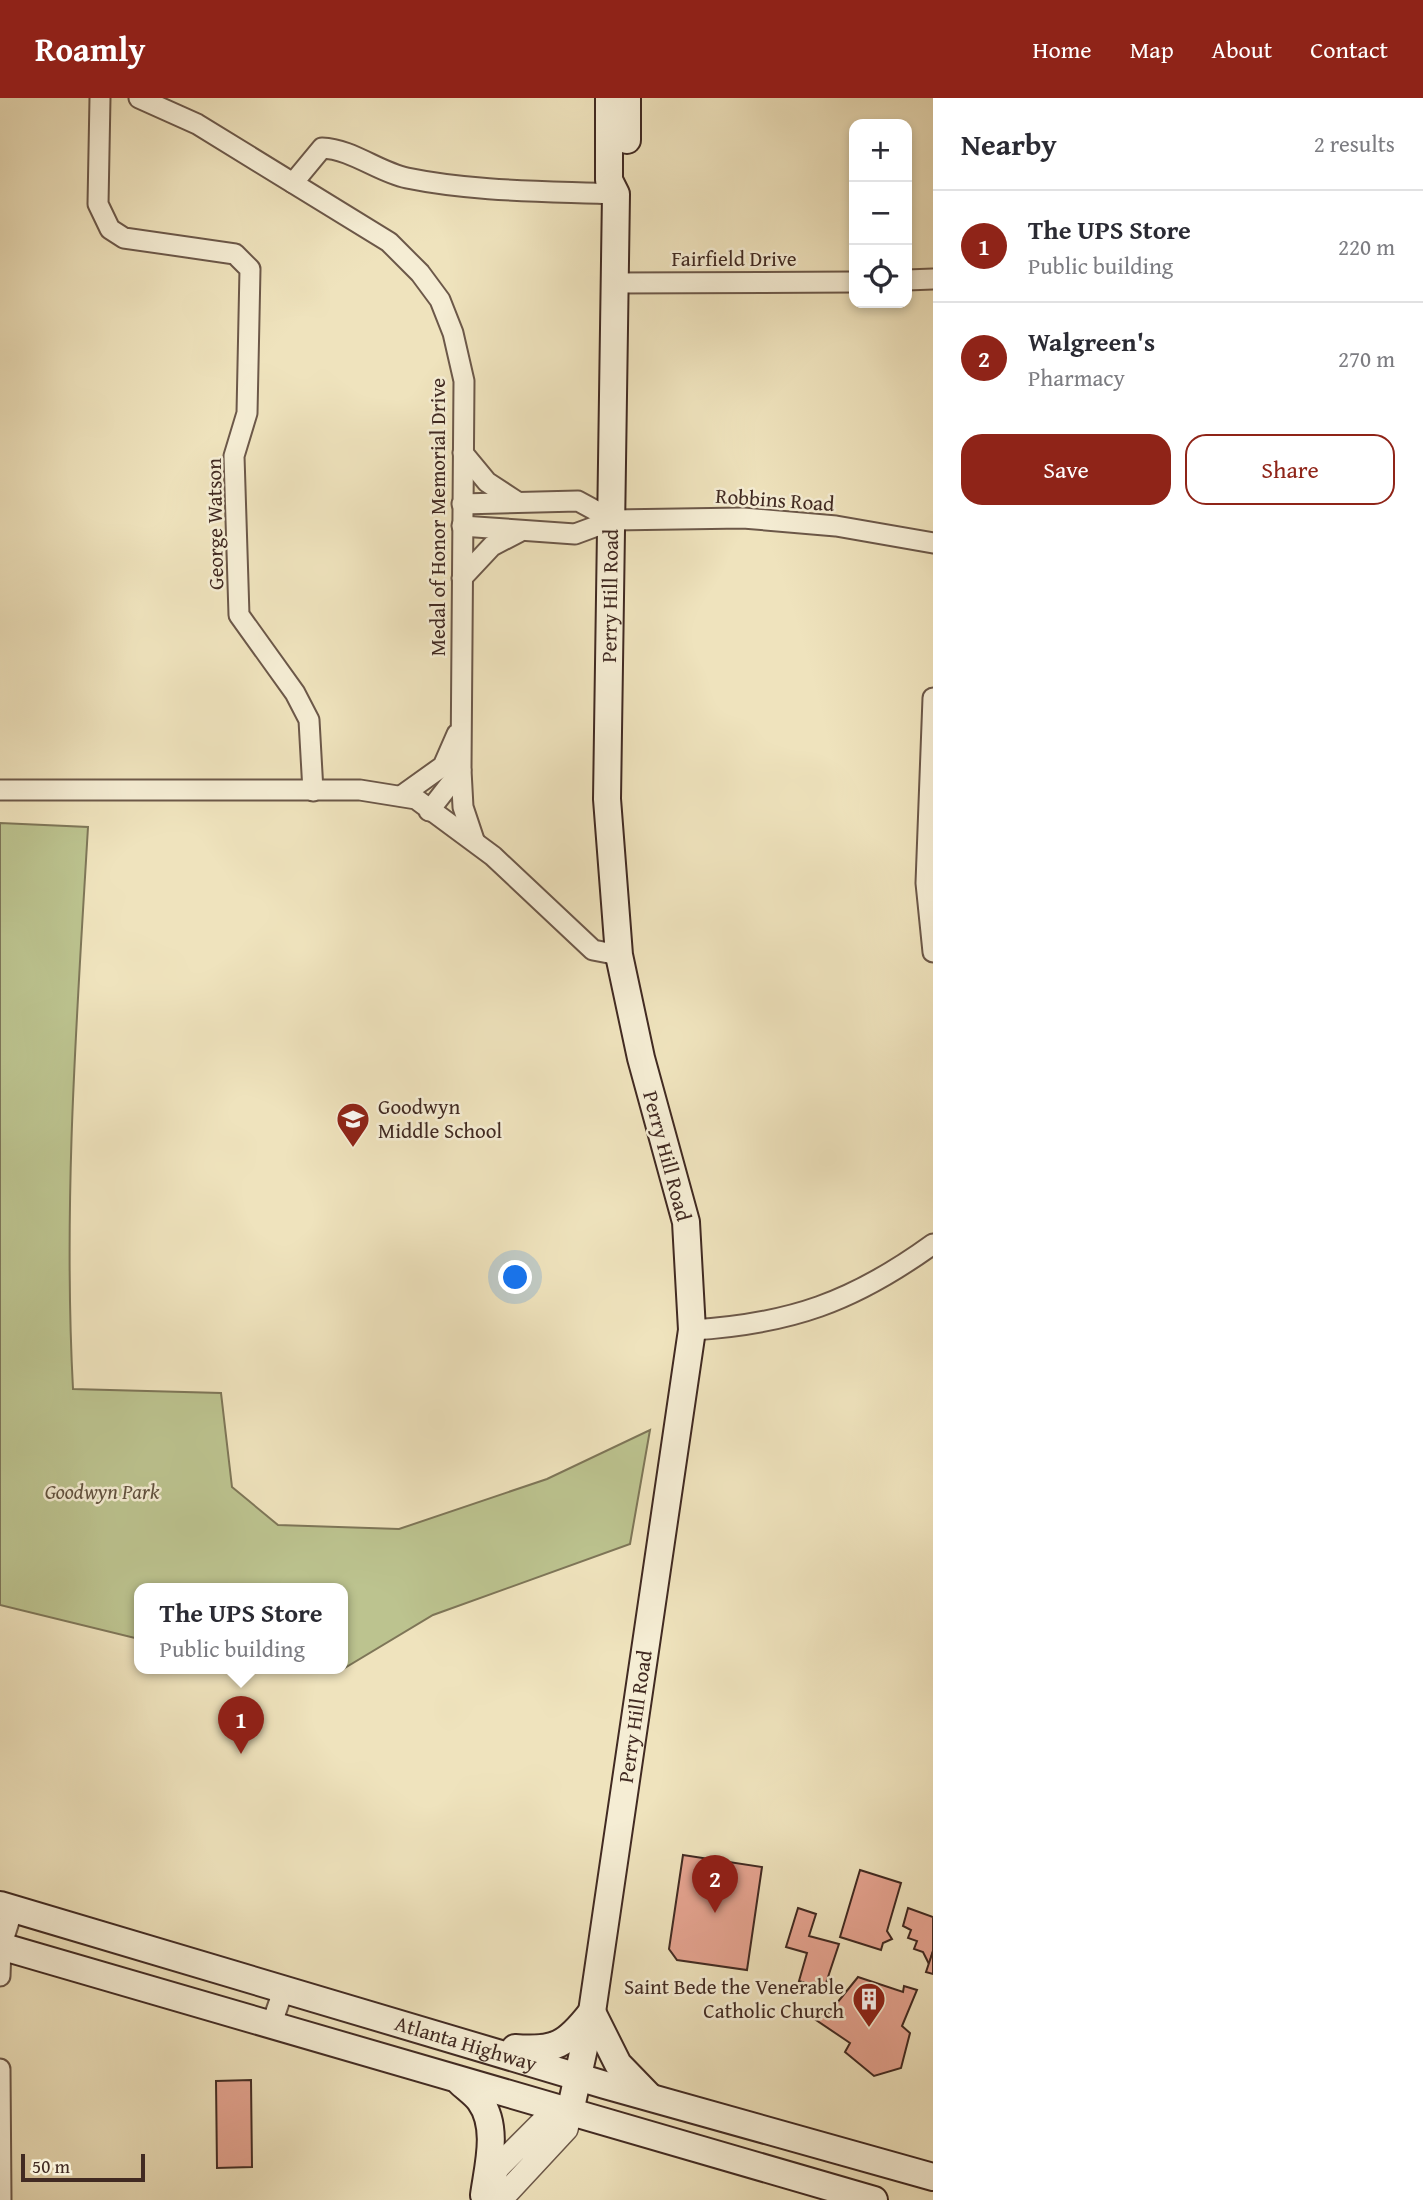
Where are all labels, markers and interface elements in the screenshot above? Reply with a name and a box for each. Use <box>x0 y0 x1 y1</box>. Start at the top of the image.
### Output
text: Roamly <box>35 25 145 73</box>
text: Home <box>1033 32 1092 67</box>
text: Map <box>1130 32 1174 67</box>
text: About <box>1212 32 1272 67</box>
text: Contact <box>1310 32 1388 67</box>
map controls <box>849 119 912 308</box>
button: + <box>849 119 912 182</box>
text: Nearby <box>961 122 1057 166</box>
text: 2 results <box>1314 127 1395 160</box>
button: − <box>849 182 912 245</box>
text: The UPS Store <box>1028 210 1191 249</box>
text: 1 <box>978 230 990 263</box>
text: 220 m <box>1338 230 1395 263</box>
street label: Fairfield Drive <box>671 243 797 274</box>
button: locate <box>849 245 912 308</box>
text: Public building <box>1028 249 1173 282</box>
text: Walgreen's <box>1028 322 1155 361</box>
text: 2 <box>978 342 990 375</box>
text: 270 m <box>1338 342 1395 375</box>
text: Pharmacy <box>1028 361 1125 394</box>
street label: Medal of Honor Memorial Drive <box>422 378 453 656</box>
button: Save <box>961 434 1171 505</box>
button: Share <box>1185 434 1395 505</box>
street label: George Watson <box>198 458 231 590</box>
street label: Robbins Road <box>715 480 836 519</box>
street label: Perry Hill Road <box>593 528 626 663</box>
street label: Perry Hill Road <box>635 1087 700 1225</box>
place label: Goodwyn Middle School <box>378 1091 502 1146</box>
school or university icon: Goodwyn Middle School <box>334 1100 372 1149</box>
your location <box>498 1260 532 1294</box>
park label: Goodwyn Park <box>45 1476 160 1507</box>
popup <box>134 1583 348 1674</box>
text: The UPS Store <box>160 1593 322 1632</box>
text: Public building <box>160 1632 305 1665</box>
street label: Perry Hill Road <box>610 1647 660 1785</box>
pin: 1 <box>218 1696 264 1754</box>
pin: 2 <box>692 1855 738 1913</box>
place label: Saint Bede the Venerable Catholic Church <box>624 1971 844 2026</box>
building icon: Saint Bede the Venerable Catholic Church <box>850 1980 888 2029</box>
street label: Atlanta Highway <box>391 2007 541 2079</box>
scale bar <box>21 2151 145 2183</box>
text: 50 m <box>32 2152 70 2180</box>

